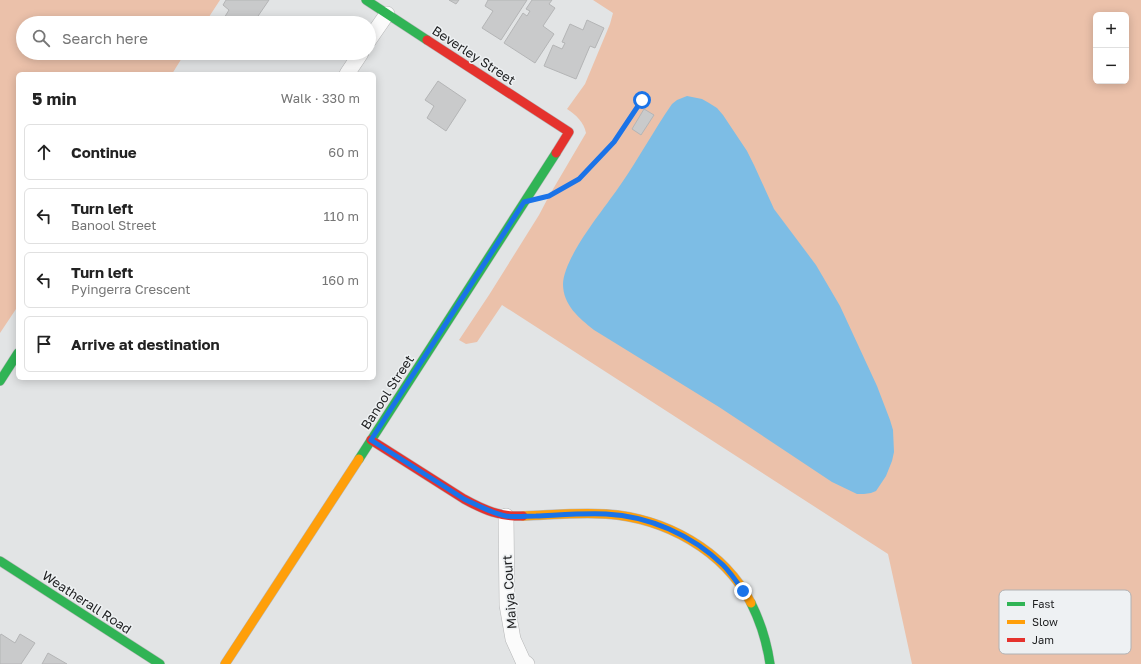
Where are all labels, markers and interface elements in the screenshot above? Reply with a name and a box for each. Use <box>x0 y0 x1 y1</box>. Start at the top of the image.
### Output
map controls <box>1093 12 1129 84</box>
button: + <box>1093 12 1129 48</box>
search box <box>16 16 376 60</box>
street label: Beverley Street <box>429 22 519 88</box>
icon: search <box>30 27 52 49</box>
text: Search here <box>62 29 148 47</box>
button: − <box>1093 48 1129 84</box>
text: 5 min <box>32 88 76 109</box>
text: Walk · 330 m <box>281 90 360 106</box>
route start <box>633 91 651 109</box>
icon: ahead <box>33 141 55 163</box>
text: Continue <box>71 143 137 161</box>
text: 60 m <box>328 144 359 160</box>
text: Turn left <box>71 199 133 217</box>
icon: left <box>33 205 55 227</box>
text: 110 m <box>324 208 359 224</box>
text: Banool Street <box>71 217 157 233</box>
text: Turn left <box>71 263 133 281</box>
icon: left <box>33 269 55 291</box>
text: 160 m <box>322 272 359 288</box>
text: Pyingerra Crescent <box>71 281 191 297</box>
icon: arrive <box>33 333 55 355</box>
text: Arrive at destination <box>71 335 220 353</box>
street label: Banool Street <box>357 352 417 432</box>
street label: Maiya Court <box>498 554 520 630</box>
street label: Weatherall Road <box>39 567 135 637</box>
route end <box>734 582 752 600</box>
legend <box>999 590 1131 654</box>
text: Fast <box>1032 597 1055 610</box>
text: Slow <box>1032 615 1058 628</box>
text: Jam <box>1032 633 1054 646</box>

